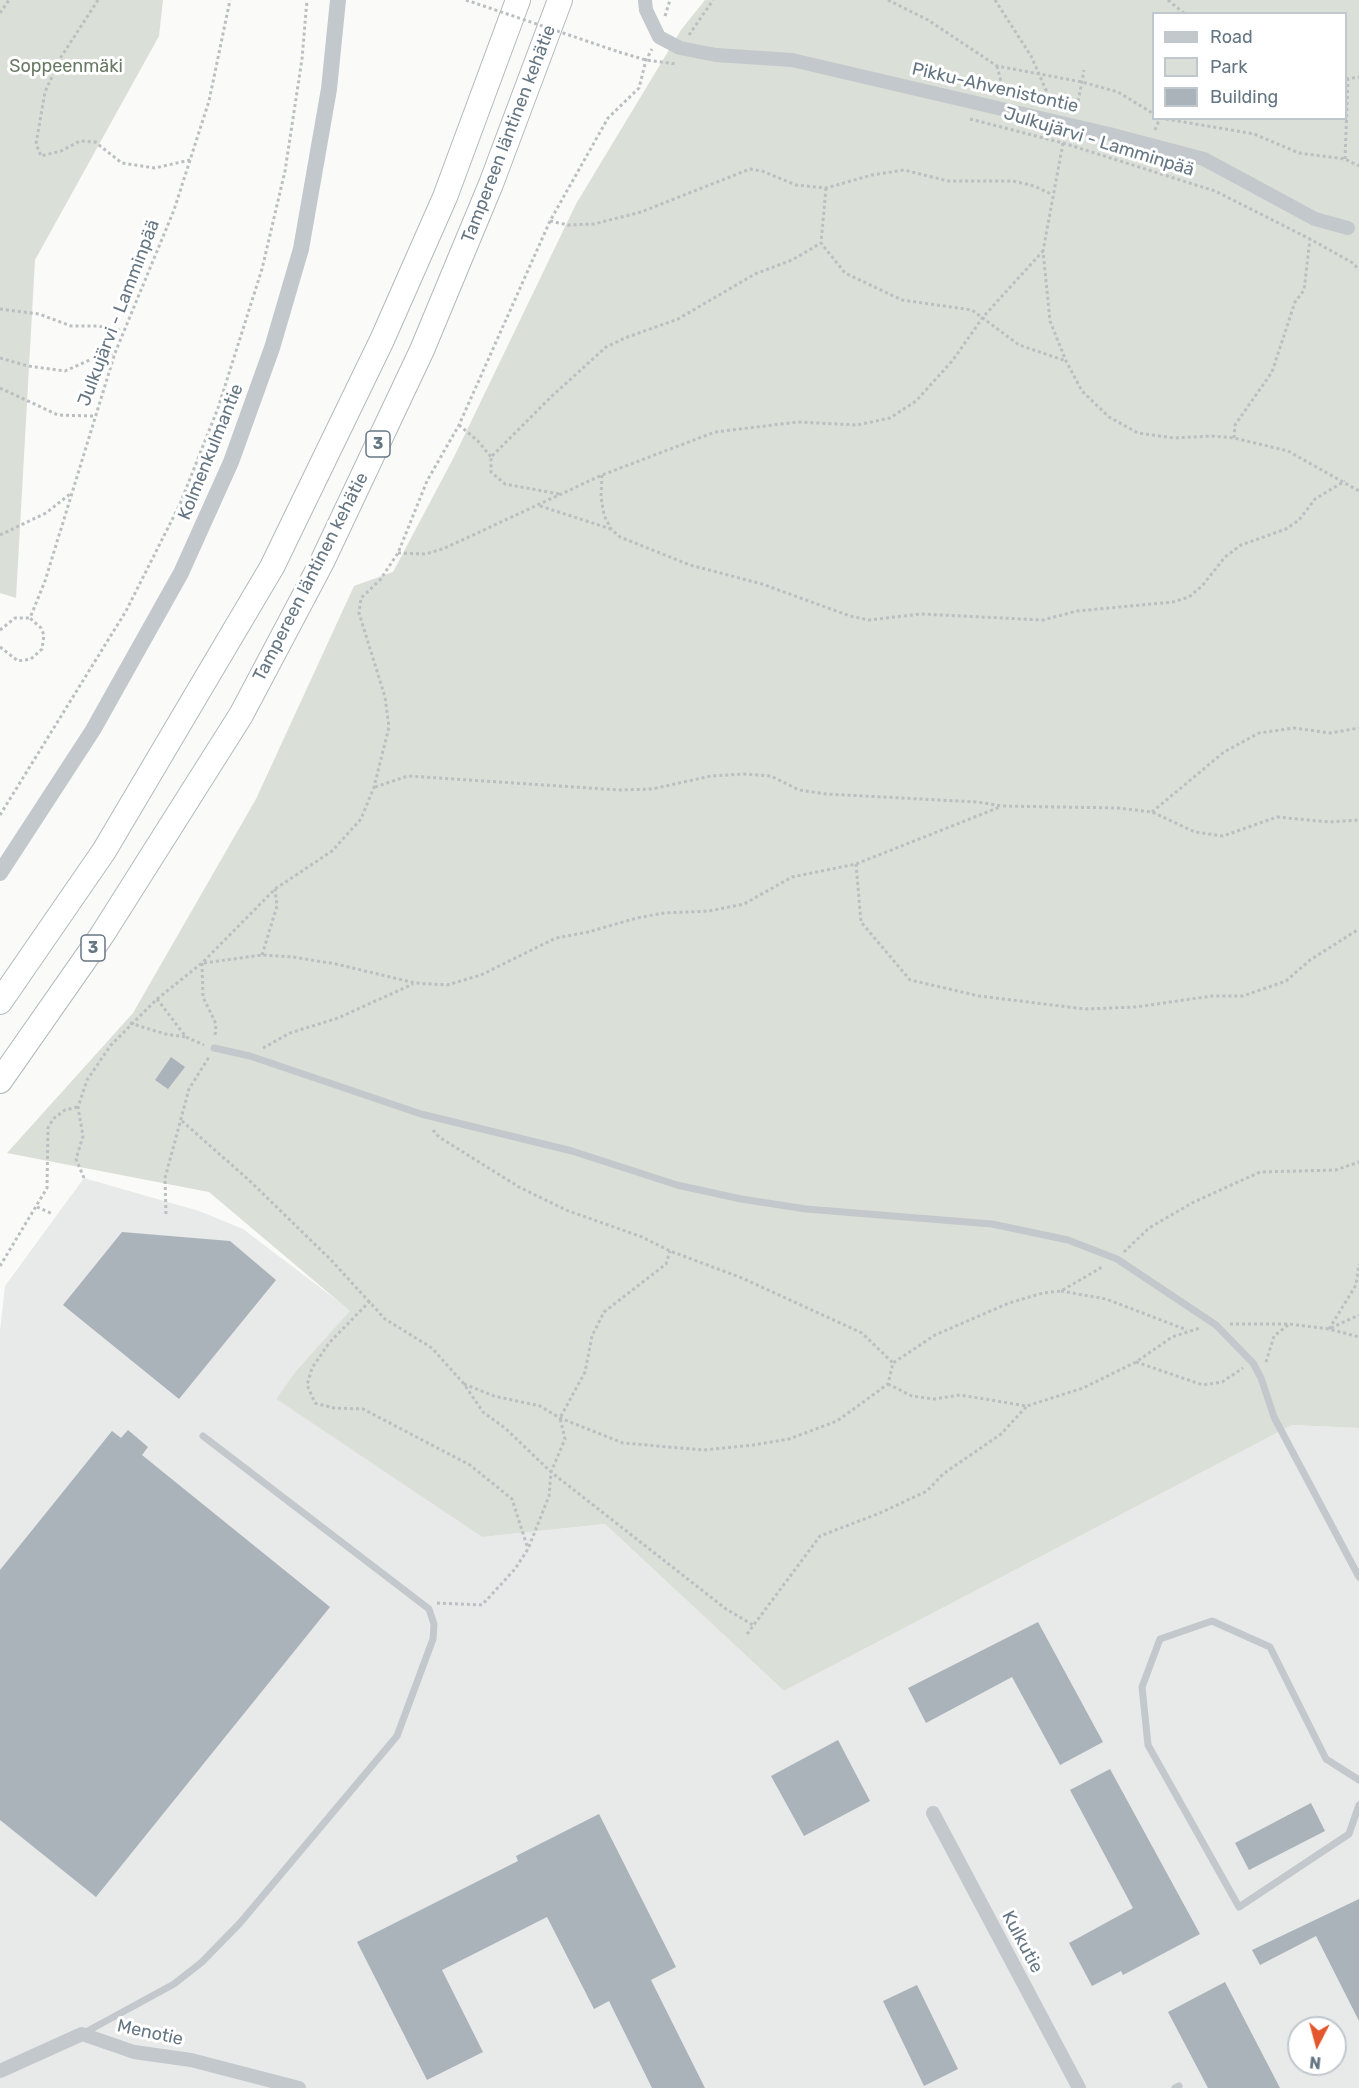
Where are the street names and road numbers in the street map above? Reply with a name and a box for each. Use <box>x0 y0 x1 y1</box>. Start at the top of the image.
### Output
street label: Tampereen läntinen kehätie <box>457 22 561 246</box>
street label: Pikku-Ahvenistontie <box>910 58 1080 118</box>
street label: Julkujärvi - Lamminpää <box>1001 103 1197 181</box>
street label: Julkujärvi - Lamminpää <box>73 217 165 409</box>
street label: Kolmenkulmantie <box>174 381 248 523</box>
road number: 3 <box>366 431 390 457</box>
street label: Tampereen läntinen kehätie <box>249 469 373 685</box>
road number: 3 <box>81 935 105 961</box>
street label: Kulkutie <box>997 1907 1047 1977</box>
street label: Menotie <box>115 2015 185 2051</box>

